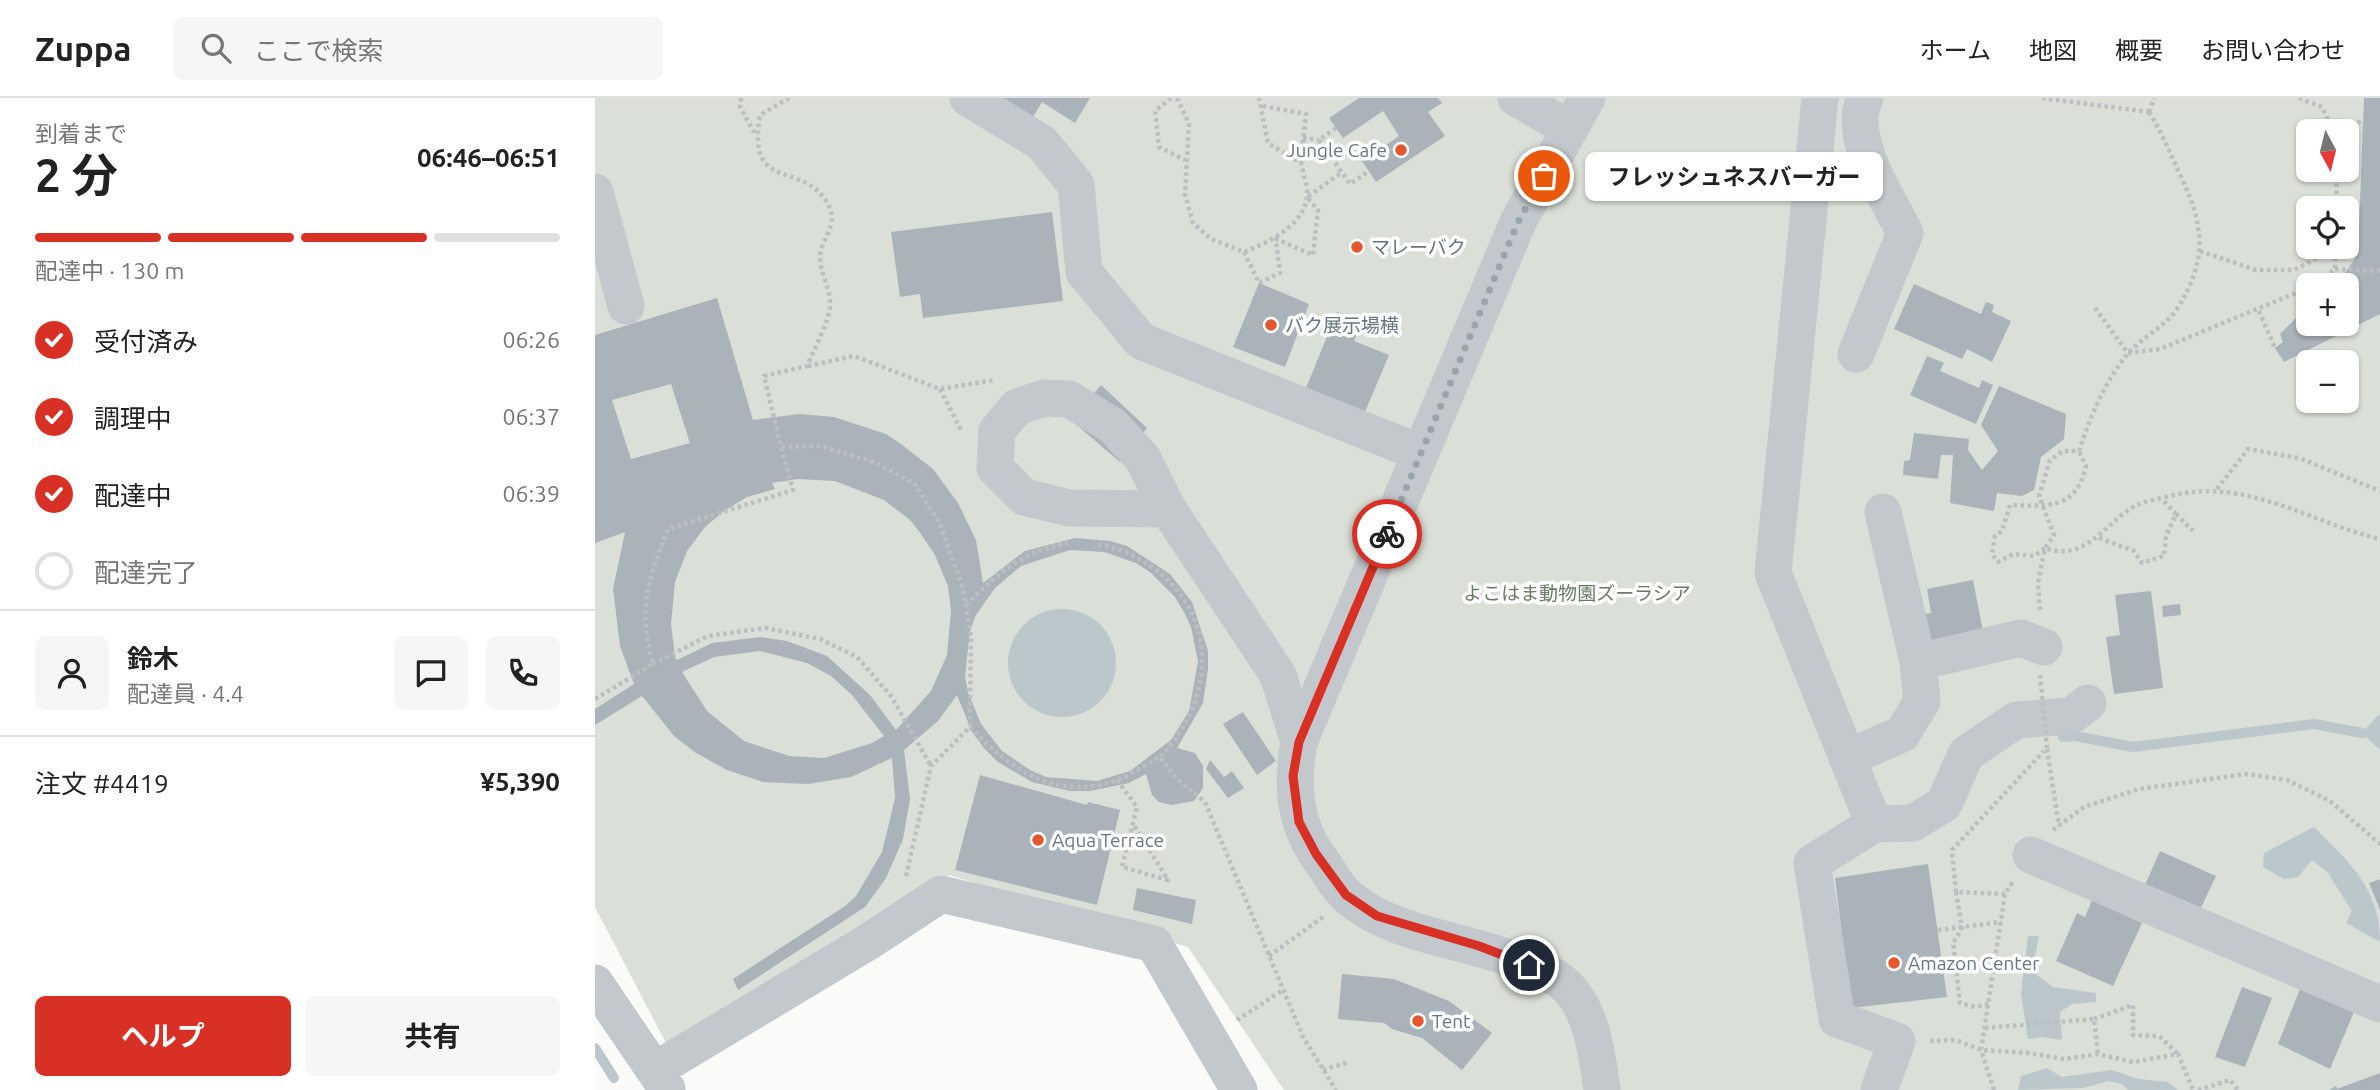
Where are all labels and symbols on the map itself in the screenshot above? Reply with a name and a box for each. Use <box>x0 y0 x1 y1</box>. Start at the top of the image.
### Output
north arrow <box>2296 119 2359 182</box>
place label: Jungle Cafe <box>1286 139 1387 161</box>
marker: Jungle Cafe <box>1393 142 1409 158</box>
pin <box>1514 146 1574 206</box>
callout: フレッシュネスバーガー <box>1586 152 1883 200</box>
place label: マレーバク <box>1371 236 1466 258</box>
marker: マレーバク <box>1349 239 1365 255</box>
place label: バク展示場横 <box>1285 314 1399 336</box>
marker: バク展示場横 <box>1263 317 1279 333</box>
courier <box>1352 499 1422 569</box>
park label: よこはま動物園ズーラシア <box>1463 582 1691 604</box>
place label: Aqua Terrace <box>1052 829 1164 851</box>
marker: Aqua Terrace <box>1030 832 1046 848</box>
pin <box>1499 935 1559 995</box>
place label: Amazon Center <box>1908 952 2039 974</box>
marker: Amazon Center <box>1886 955 1902 971</box>
place label: Tent <box>1432 1010 1471 1032</box>
marker: Tent <box>1410 1013 1426 1029</box>

